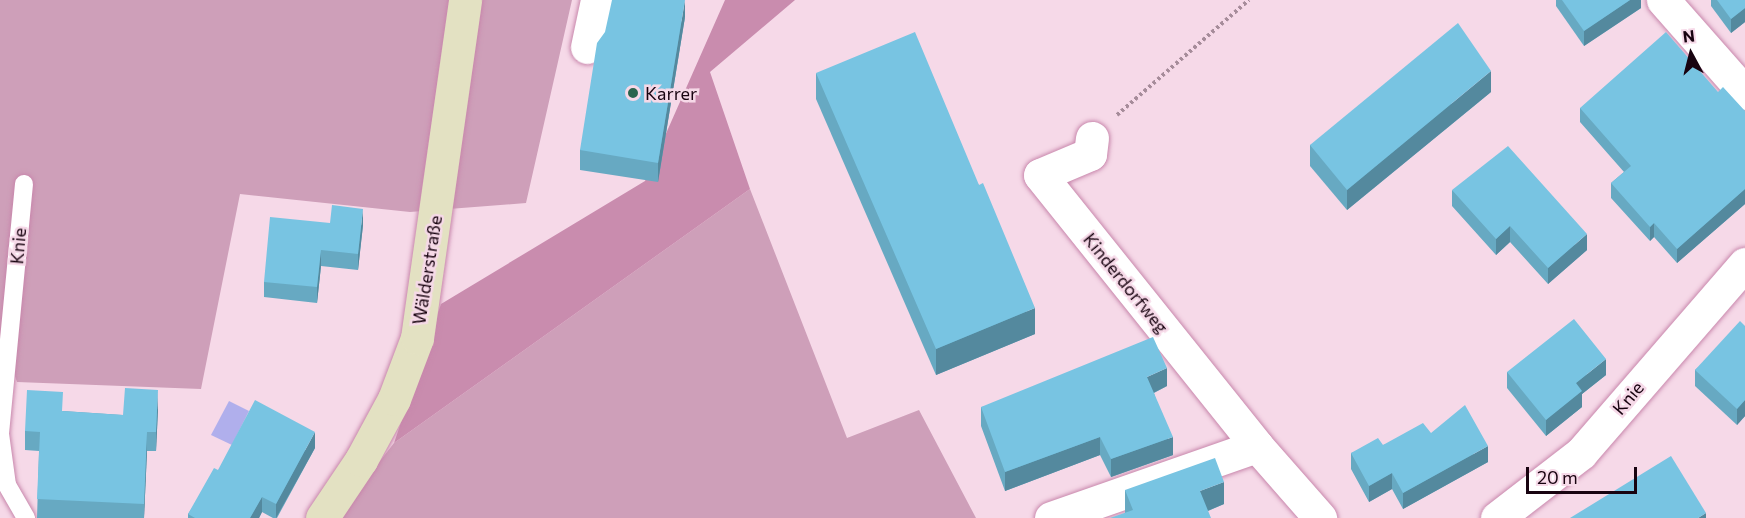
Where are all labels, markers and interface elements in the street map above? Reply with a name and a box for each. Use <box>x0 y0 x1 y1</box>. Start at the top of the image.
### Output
north arrow <box>1661 24 1721 84</box>
text: N <box>1682 25 1696 46</box>
place label: Karrer <box>645 82 697 104</box>
marker: Karrer <box>626 86 640 100</box>
street label: Wälderstraße <box>408 214 446 326</box>
street label: Knie <box>6 227 30 265</box>
street label: Kinderdorfweg <box>1079 229 1173 337</box>
street label: Knie <box>1608 377 1648 419</box>
scale bar <box>1529 455 1640 493</box>
text: 20 m <box>1537 466 1578 488</box>

